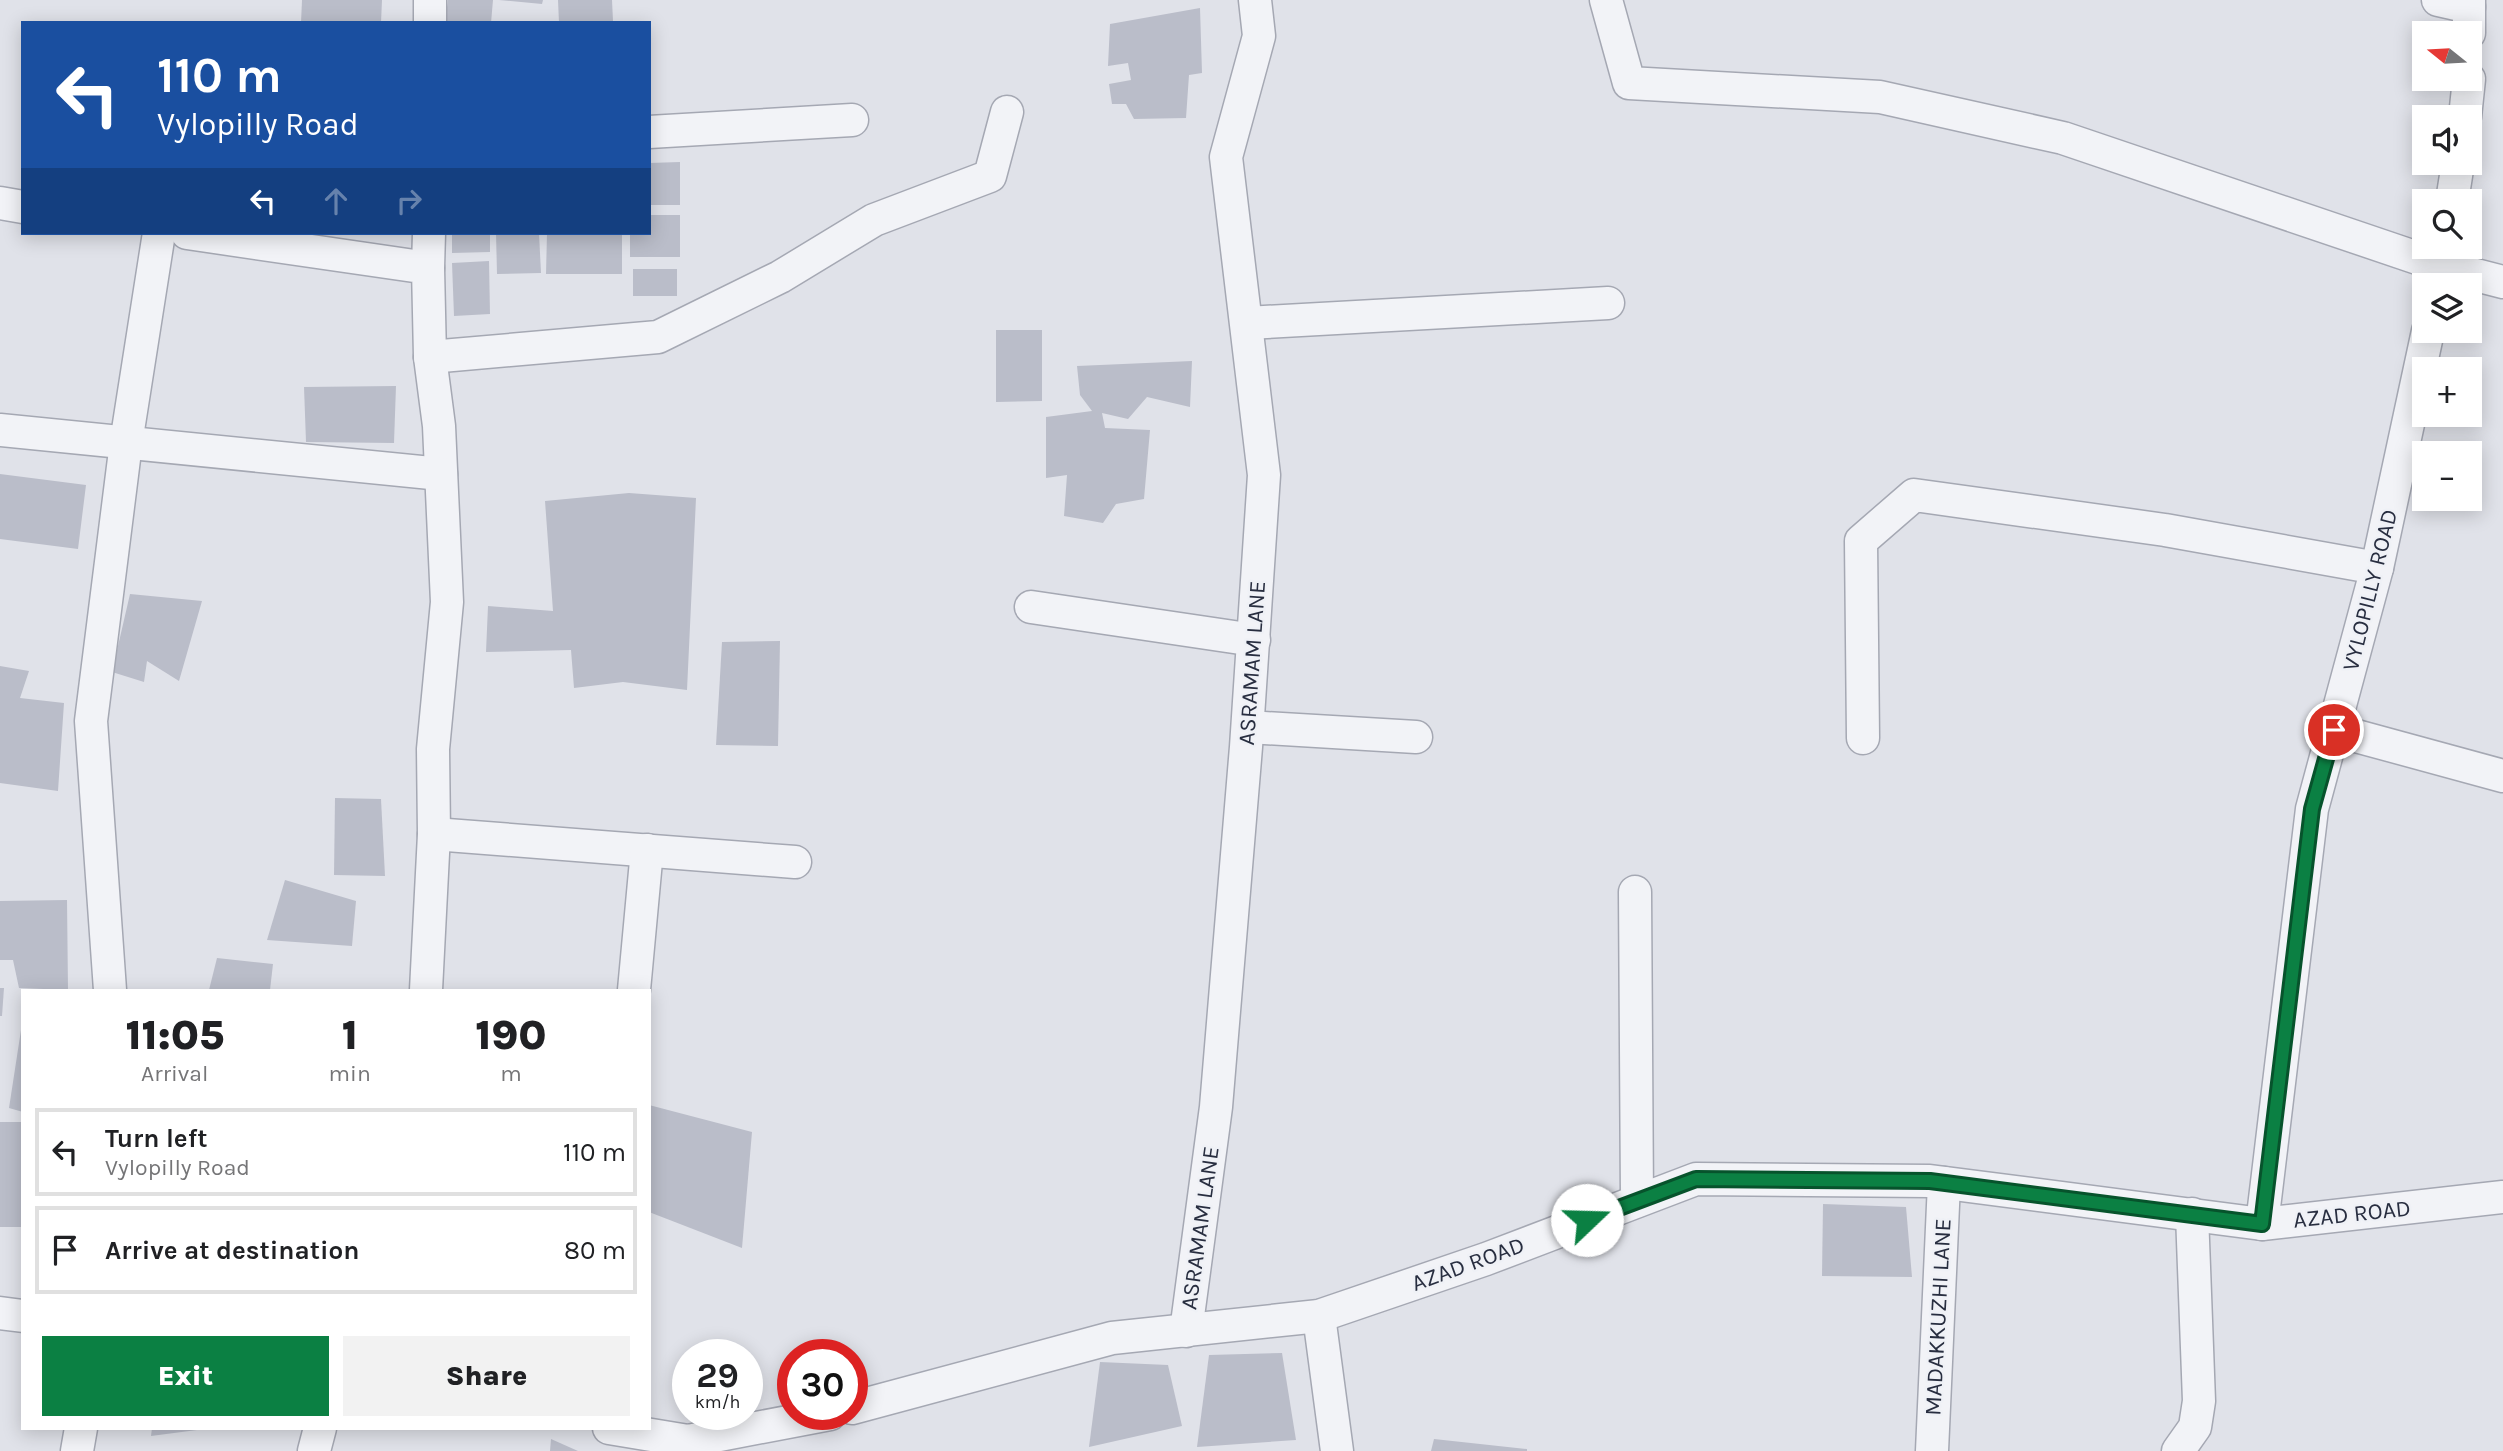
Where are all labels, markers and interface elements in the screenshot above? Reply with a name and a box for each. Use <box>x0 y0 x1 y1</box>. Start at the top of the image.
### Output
north arrow <box>2412 21 2482 91</box>
map controls <box>2412 21 2482 511</box>
text: 110 m <box>157 47 282 104</box>
icon: left <box>42 49 133 140</box>
button: sound <box>2412 105 2482 175</box>
text: Vylopilly Road <box>157 106 359 143</box>
icon: left <box>244 182 282 220</box>
icon: ahead <box>317 182 355 220</box>
icon: right <box>390 182 428 220</box>
button: search <box>2412 189 2482 259</box>
button: layers <box>2412 273 2482 343</box>
button: + <box>2412 357 2482 427</box>
button: − <box>2412 441 2482 511</box>
street label: VYLOPILLY ROAD <box>2337 506 2403 674</box>
street label: ASRAMAM LANE <box>1233 580 1271 746</box>
pin <box>2304 700 2364 760</box>
icon: arrive <box>2315 711 2353 749</box>
text: 11:05 <box>125 1010 224 1060</box>
text: 1 <box>342 1010 358 1060</box>
text: 190 <box>475 1010 547 1060</box>
text: Arrival <box>141 1060 208 1087</box>
text: min <box>329 1060 371 1087</box>
text: m <box>500 1060 522 1087</box>
text: Turn left <box>105 1123 207 1154</box>
icon: left <box>46 1133 84 1171</box>
text: 110 m <box>563 1137 626 1168</box>
street label: ASRAMAM LANE <box>1175 1145 1225 1311</box>
text: Vylopilly Road <box>105 1154 250 1181</box>
position arrow <box>1550 1183 1624 1257</box>
street label: AZAD ROAD <box>2292 1194 2412 1234</box>
street label: MADAKKUZHI LANE <box>1919 1218 1957 1416</box>
icon: arrive <box>46 1231 84 1269</box>
street label: AZAD ROAD <box>1408 1231 1528 1297</box>
text: Arrive at destination <box>105 1235 359 1266</box>
text: 80 m <box>564 1235 626 1266</box>
button: Exit <box>42 1336 329 1416</box>
button: Share <box>343 1336 630 1416</box>
speed limit sign: 30 <box>777 1339 868 1430</box>
text: 29 <box>696 1355 739 1396</box>
text: km/h <box>695 1391 740 1413</box>

